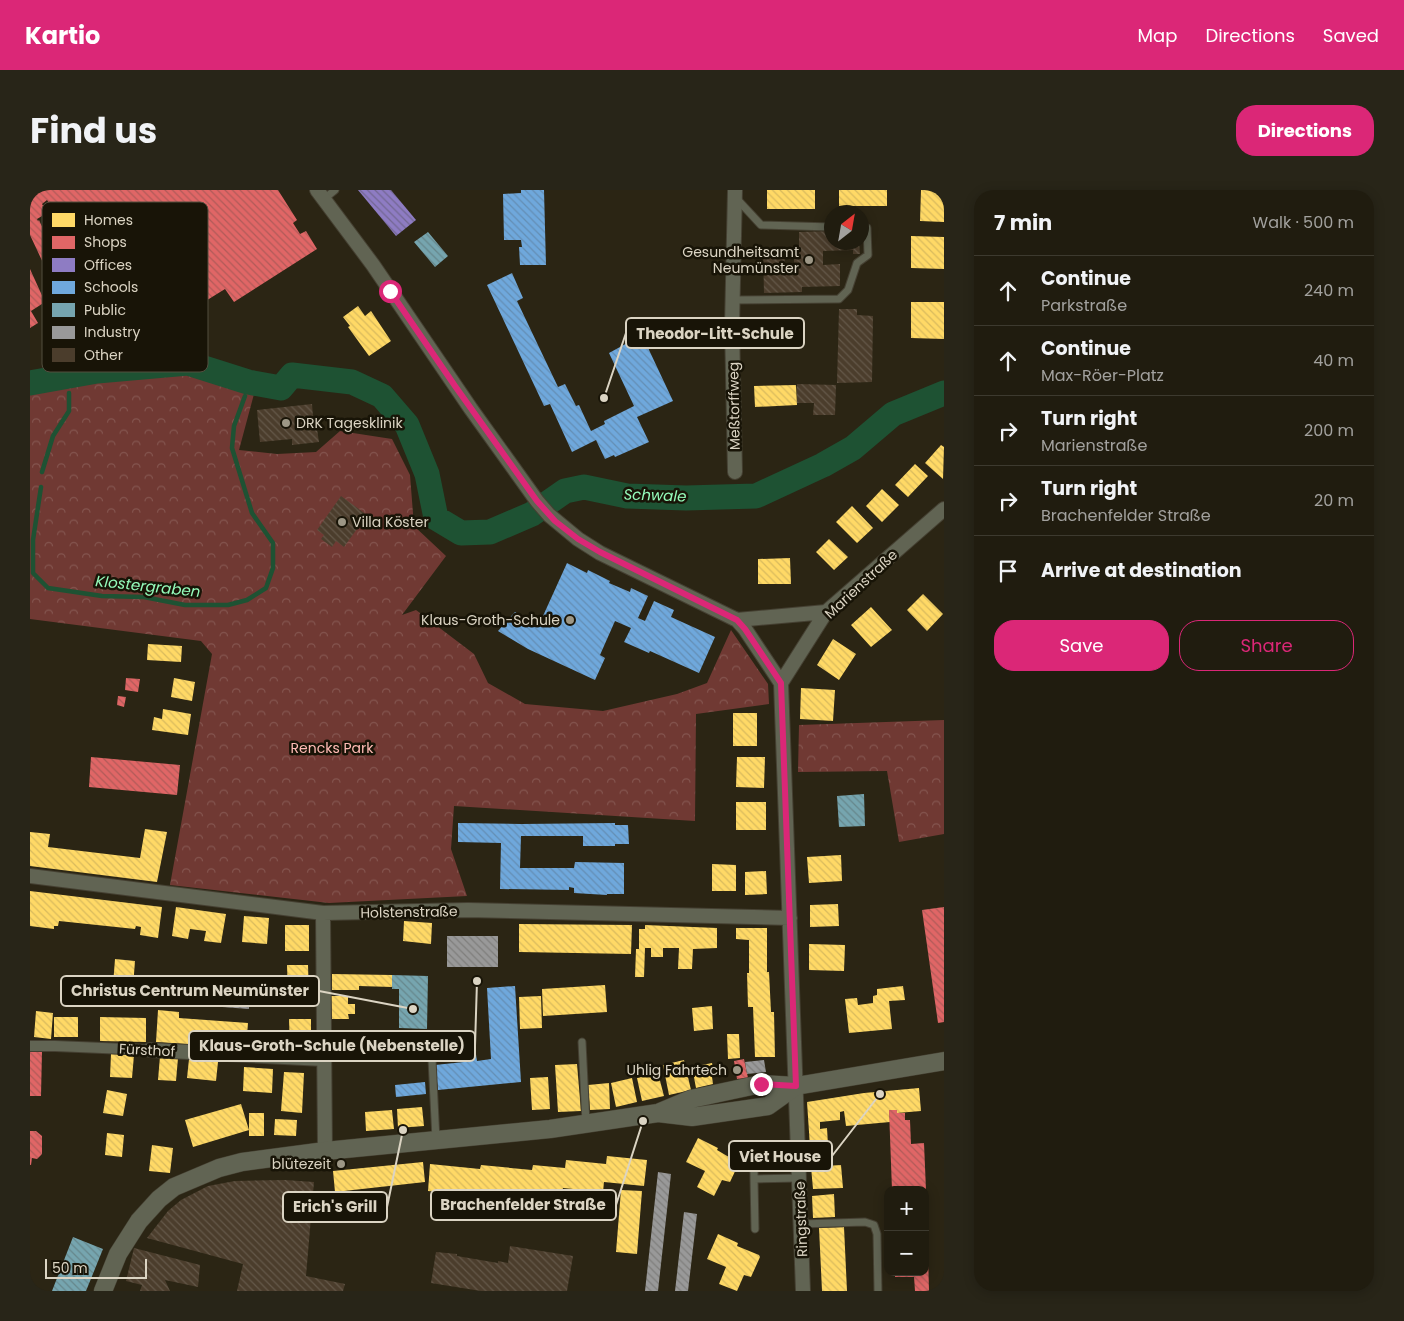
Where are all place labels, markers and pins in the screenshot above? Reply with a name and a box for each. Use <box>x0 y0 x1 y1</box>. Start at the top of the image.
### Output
place label: Gesundheitsamt Neumünster <box>682 242 799 278</box>
marker: Gesundheitsamt Neumünster <box>803 254 815 266</box>
callout: Theodor-Litt-Schule <box>626 318 804 348</box>
place label: DRK Tagesklinik <box>296 413 404 433</box>
marker: DRK Tagesklinik <box>280 417 292 429</box>
place label: Villa Köster <box>352 512 429 532</box>
marker: Villa Köster <box>336 516 348 528</box>
place label: Klaus-Groth-Schule <box>421 610 560 630</box>
marker: Klaus-Groth-Schule <box>564 614 576 626</box>
callout: Christus Centrum Neumünster <box>61 976 319 1006</box>
callout: Klaus-Groth-Schule (Nebenstelle) <box>189 1031 475 1061</box>
place label: Uhlig Fahrtech <box>627 1060 727 1080</box>
marker: Uhlig Fahrtech <box>731 1064 743 1076</box>
callout: Viet House <box>729 1141 832 1171</box>
place label: blütezeit <box>272 1154 331 1174</box>
marker: blütezeit <box>335 1158 347 1170</box>
callout: Brachenfelder Straße <box>431 1190 616 1220</box>
callout: Erich's Grill <box>283 1192 387 1222</box>

